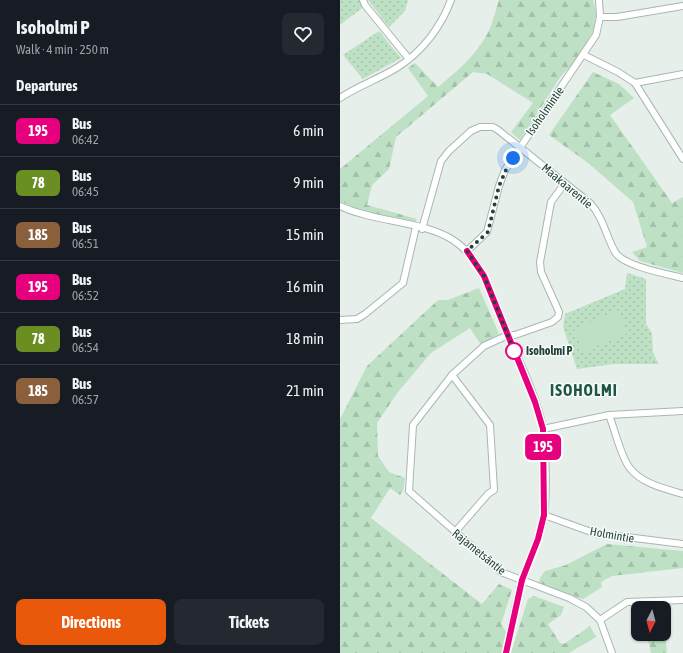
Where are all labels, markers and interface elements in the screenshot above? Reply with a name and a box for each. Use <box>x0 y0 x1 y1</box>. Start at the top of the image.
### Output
button: heart <box>282 13 324 55</box>
text: Isoholmi P <box>16 16 90 38</box>
text: Walk · 4 min · 250 m <box>16 42 109 57</box>
text: Departures <box>16 77 78 94</box>
street label: Isoholmintie <box>523 84 567 138</box>
text: Bus <box>72 115 92 132</box>
text: 6 min <box>293 122 324 139</box>
text: 195 <box>28 123 48 139</box>
text: 06:42 <box>72 132 99 147</box>
your location <box>503 148 523 168</box>
street label: Maakaarentie <box>539 161 595 211</box>
text: Bus <box>72 167 92 184</box>
text: 9 min <box>293 174 324 191</box>
text: 78 <box>31 175 45 191</box>
text: 06:45 <box>72 184 99 199</box>
text: Bus <box>72 219 92 236</box>
text: 15 min <box>286 226 324 243</box>
text: 185 <box>28 227 48 243</box>
text: 06:51 <box>72 236 99 251</box>
text: Bus <box>72 271 92 288</box>
text: 16 min <box>286 278 324 295</box>
text: 195 <box>28 279 48 295</box>
text: 06:52 <box>72 288 99 303</box>
text: Bus <box>72 323 92 340</box>
text: 18 min <box>286 330 324 347</box>
text: 78 <box>31 331 45 347</box>
text: 06:54 <box>72 340 99 355</box>
marker: Isoholmi P <box>505 342 523 360</box>
place label: Isoholmi P <box>526 344 573 358</box>
text: Bus <box>72 375 92 392</box>
district label: ISOHOLMI <box>550 381 618 399</box>
text: 21 min <box>286 382 324 399</box>
text: 185 <box>28 383 48 399</box>
text: 06:57 <box>72 392 99 407</box>
line badge: 195 <box>520 434 566 460</box>
text: 195 <box>533 439 553 455</box>
street label: Holmintie <box>589 524 635 546</box>
street label: Rajametsäntie <box>449 526 509 578</box>
button: Directions <box>16 599 166 645</box>
button: Tickets <box>174 599 324 645</box>
north arrow <box>631 601 671 641</box>
map controls <box>631 601 671 641</box>

